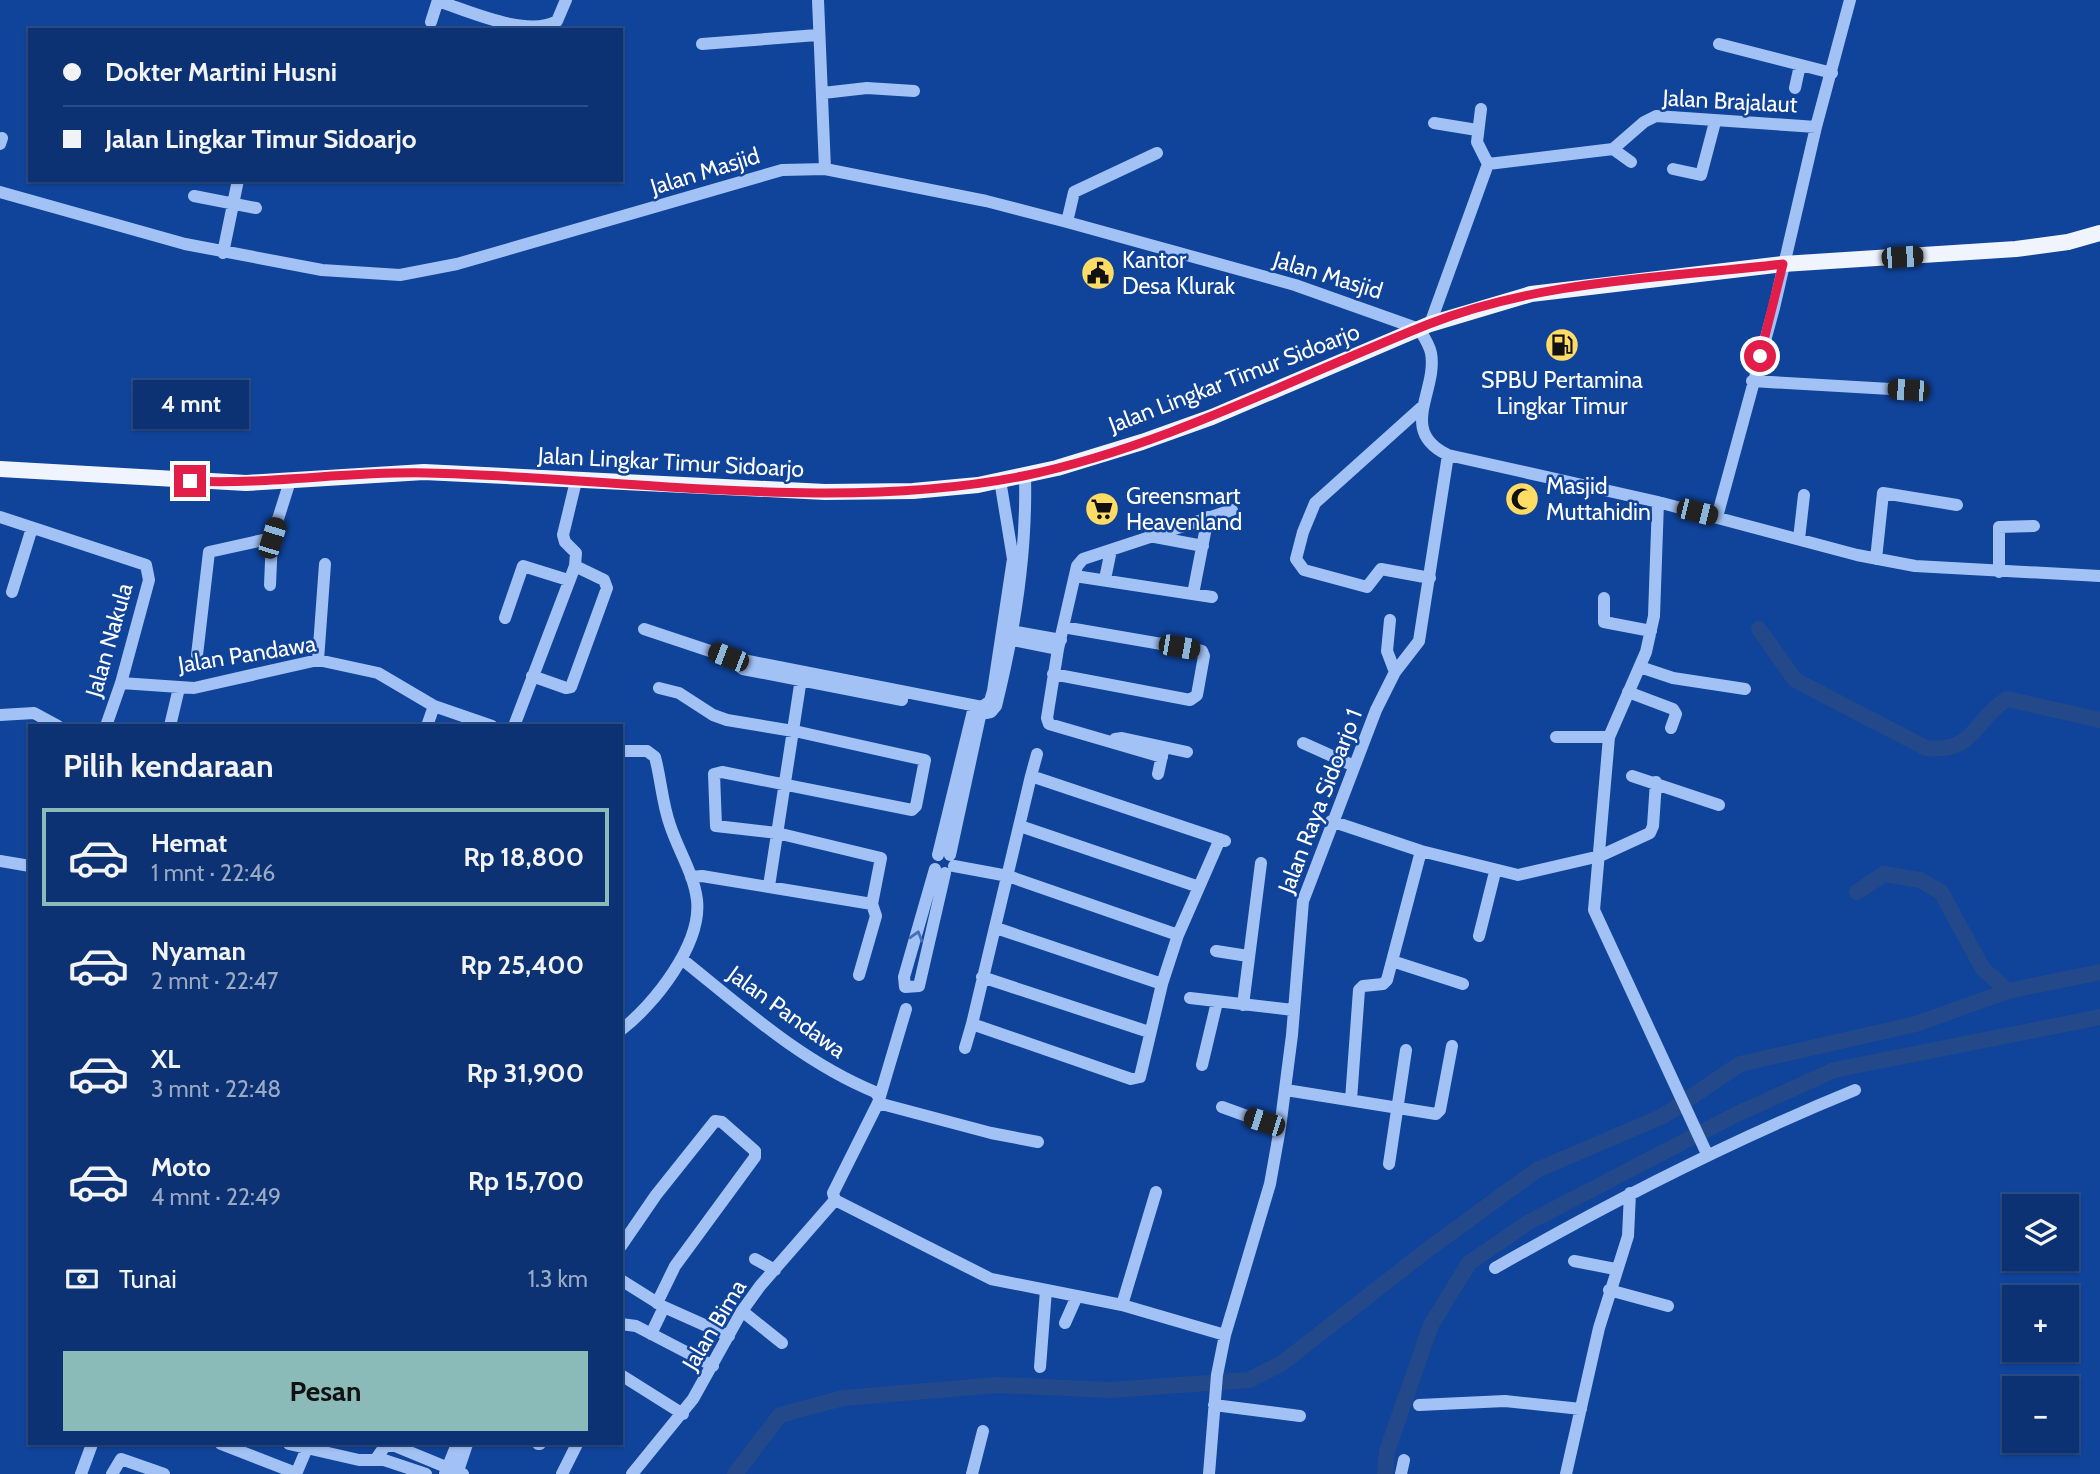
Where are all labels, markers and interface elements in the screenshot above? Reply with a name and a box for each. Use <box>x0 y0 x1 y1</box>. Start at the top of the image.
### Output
text: Dokter Martini Husni <box>105 56 337 88</box>
street label: Jalan Brajalaut <box>1661 83 1798 119</box>
text: Jalan Lingkar Timur Sidoarjo <box>105 123 417 155</box>
street label: Jalan Masjid <box>646 141 763 201</box>
street label: Jalan Masjid <box>1269 245 1386 305</box>
car <box>1881 245 1924 269</box>
place label: Kantor Desa Klurak <box>1122 246 1236 300</box>
public building icon: Kantor Desa Klurak <box>1079 254 1117 292</box>
street label: Jalan Lingkar Timur Sidoarjo <box>1104 317 1363 439</box>
fuel station icon: SPBU Pertamina Lingkar Timur <box>1543 326 1581 364</box>
route start <box>1744 340 1776 372</box>
place label: SPBU Pertamina Lingkar Timur <box>1481 366 1643 420</box>
car <box>1887 378 1930 402</box>
callout: 4 mnt <box>132 379 248 428</box>
text: 4 mnt <box>161 390 221 418</box>
street label: Jalan Lingkar Timur Sidoarjo <box>536 441 805 483</box>
route end <box>174 465 206 497</box>
place label: Masjid Muttahidin <box>1546 472 1651 526</box>
mosque icon: Masjid Muttahidin <box>1503 480 1541 518</box>
place label: Greensmart Heavenland <box>1126 482 1242 536</box>
supermarket icon: Greensmart Heavenland <box>1083 490 1121 528</box>
car <box>1675 497 1720 527</box>
car <box>256 515 289 561</box>
street label: Jalan Nakula <box>79 580 139 701</box>
street label: Jalan Pandawa <box>175 629 318 679</box>
car <box>1157 633 1202 661</box>
car <box>705 640 752 674</box>
street label: Jalan Raya Sidoarjo 1 <box>1272 705 1368 898</box>
text: Pilih kendaraan <box>63 746 274 785</box>
icon: car <box>67 826 130 889</box>
text: Hemat <box>151 827 227 859</box>
text: Rp 18,800 <box>463 841 584 873</box>
text: 1 mnt · 22:46 <box>151 859 275 887</box>
one-way arrow <box>908 930 923 942</box>
icon: car <box>67 934 130 997</box>
text: Nyaman <box>151 935 246 967</box>
text: Rp 25,400 <box>461 949 584 981</box>
street label: Jalan Pandawa <box>722 959 851 1064</box>
text: 2 mnt · 22:47 <box>151 967 278 995</box>
icon: car <box>67 1042 130 1105</box>
text: XL <box>151 1043 180 1075</box>
text: Rp 31,900 <box>467 1057 584 1089</box>
text: 3 mnt · 22:48 <box>151 1075 281 1103</box>
car <box>1241 1106 1288 1138</box>
icon: car <box>67 1150 130 1213</box>
text: Moto <box>151 1151 211 1183</box>
text: Rp 15,700 <box>468 1165 584 1197</box>
text: 4 mnt · 22:49 <box>151 1183 281 1211</box>
map controls <box>2002 1194 2079 1453</box>
button: layers <box>2002 1194 2079 1271</box>
icon: cash <box>63 1260 101 1298</box>
text: Tunai <box>119 1263 177 1295</box>
text: 1.3 km <box>528 1265 588 1293</box>
street label: Jalan Bima <box>676 1275 752 1376</box>
button: + <box>2002 1285 2079 1362</box>
button: Pesan <box>63 1351 588 1431</box>
button: − <box>2002 1376 2079 1453</box>

